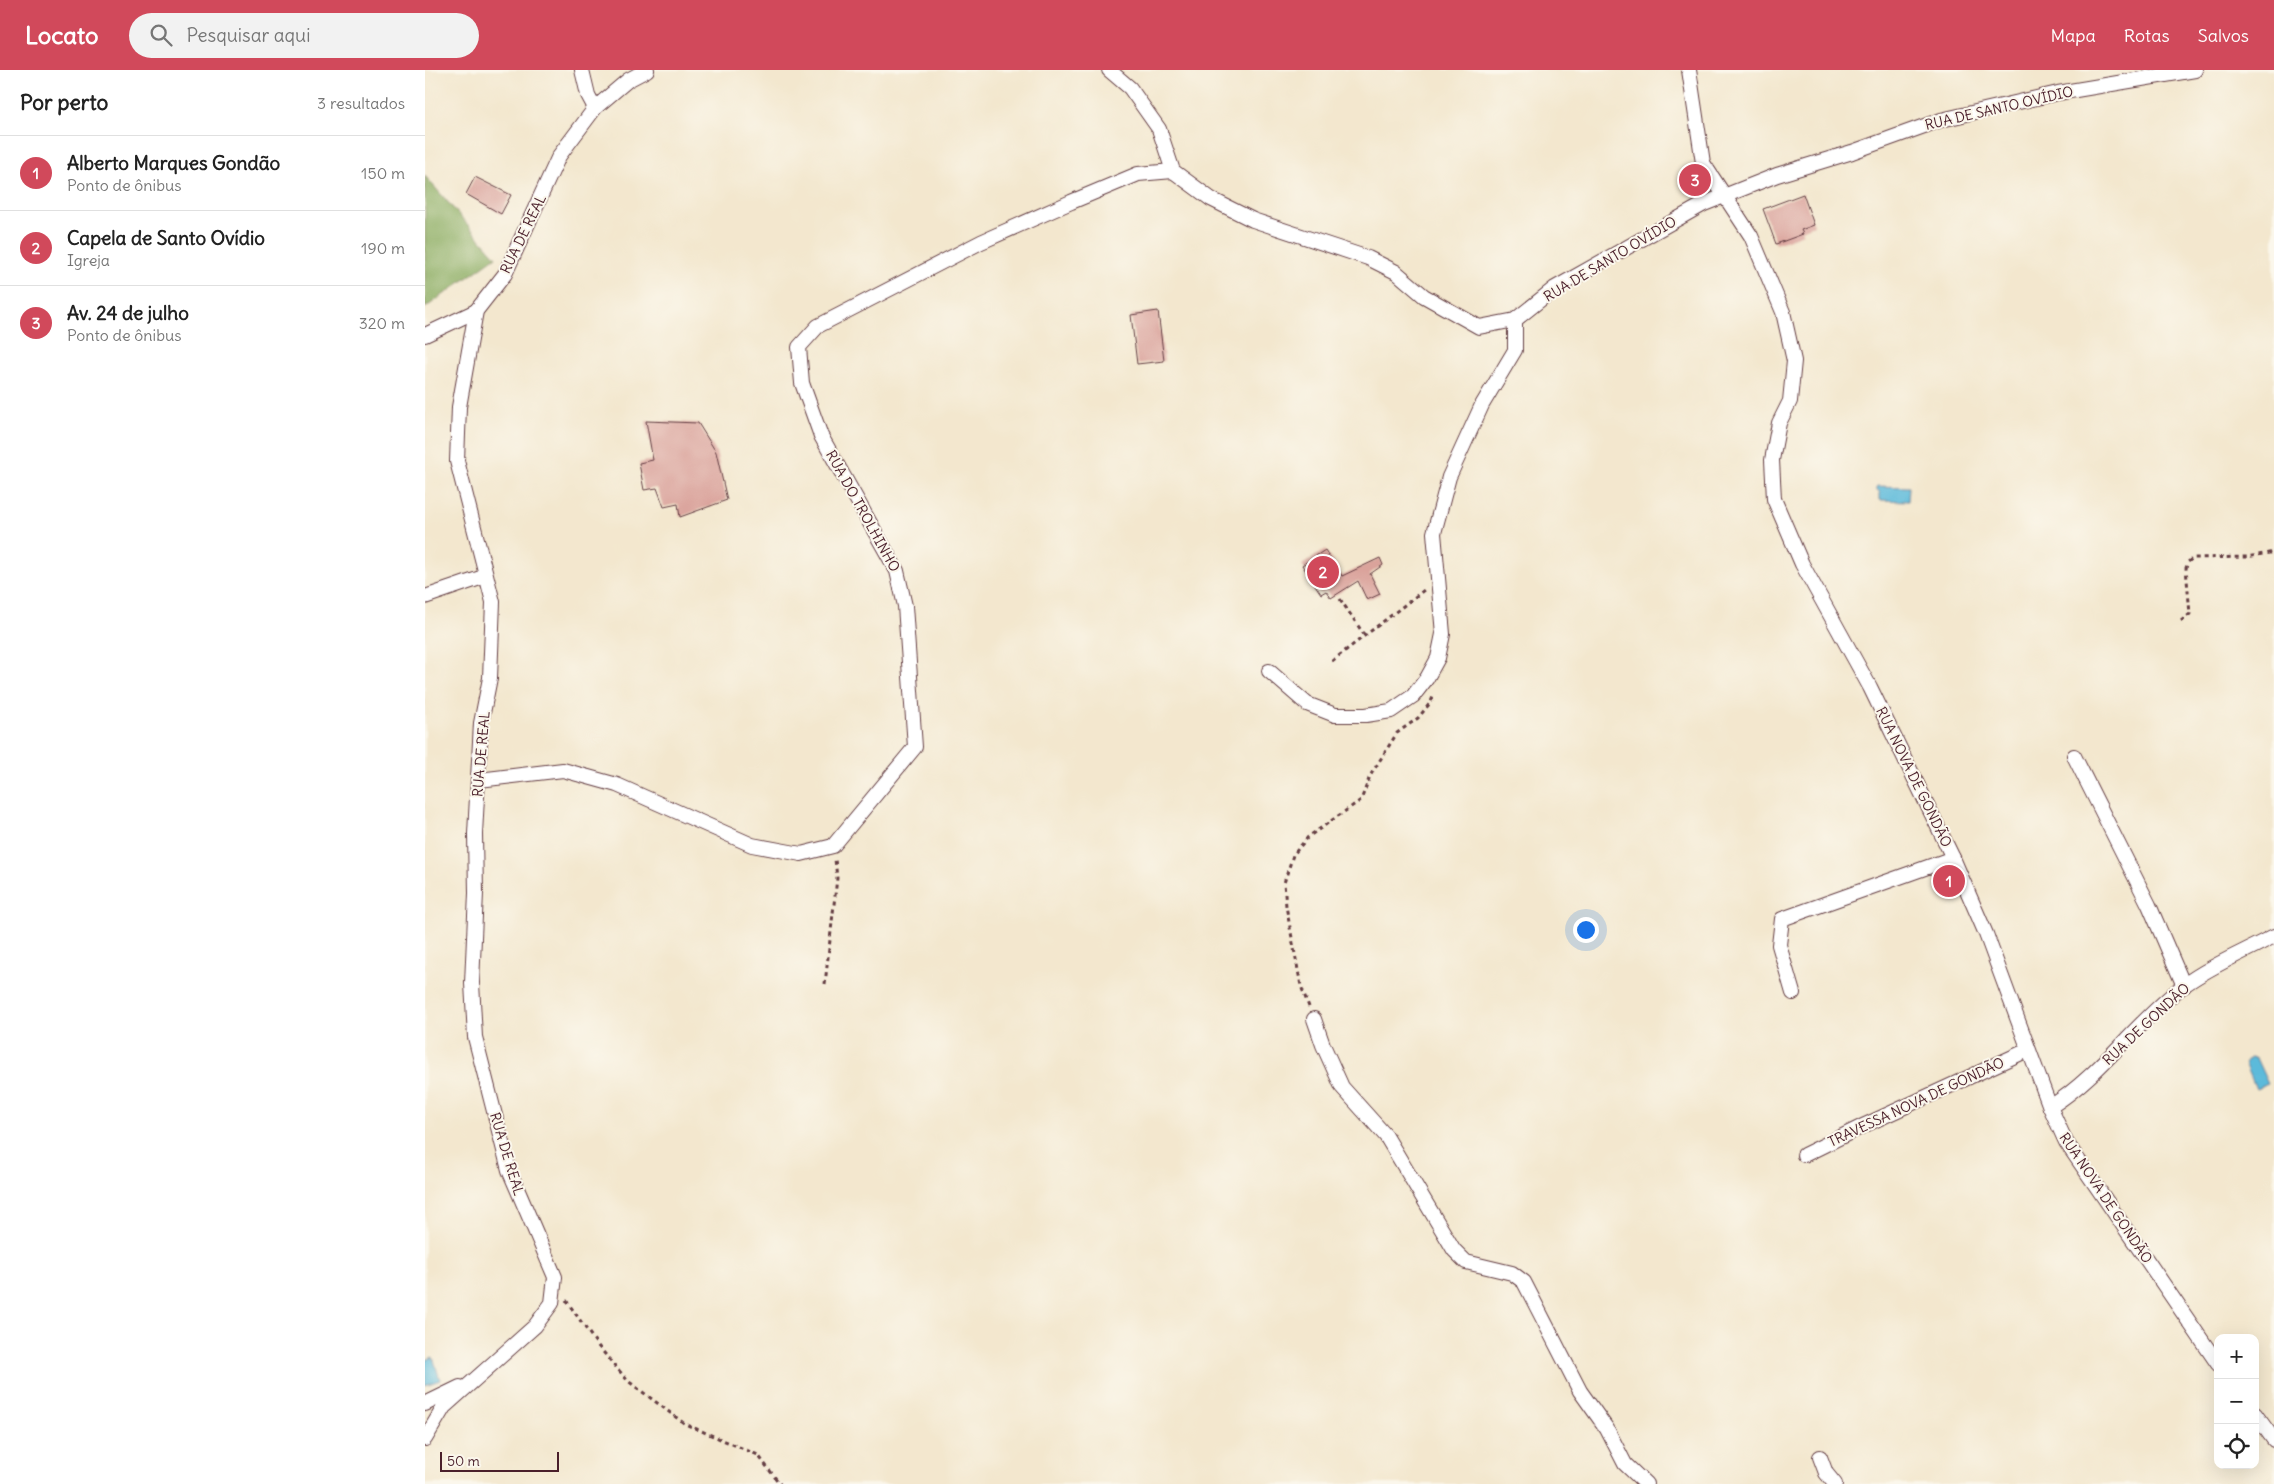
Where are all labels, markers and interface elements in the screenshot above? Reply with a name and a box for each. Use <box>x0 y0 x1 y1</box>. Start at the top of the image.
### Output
search box <box>129 13 479 58</box>
text: Locato <box>25 20 99 50</box>
icon: search <box>147 21 175 49</box>
text: Pesquisar aqui <box>187 23 310 47</box>
text: Mapa <box>2051 24 2096 47</box>
text: Rotas <box>2124 24 2170 47</box>
text: Salvos <box>2198 24 2249 47</box>
street label: RUA DE SANTO OVÍDIO <box>1923 82 2075 134</box>
text: Por perto <box>20 89 108 116</box>
text: 3 resultados <box>317 93 405 113</box>
text: Alberto Marques Gondão <box>67 151 280 175</box>
pin: 3 <box>1679 161 1711 199</box>
text: 1 <box>33 163 39 183</box>
text: 150 m <box>361 163 405 183</box>
text: Ponto de ônibus <box>67 175 182 195</box>
street label: RUA DE REAL <box>496 191 550 277</box>
street label: RUA DE SANTO OVÍDIO <box>1540 212 1680 306</box>
text: Capela de Santo Ovídio <box>67 226 265 250</box>
text: 2 <box>32 238 40 258</box>
text: 190 m <box>361 238 405 258</box>
text: Igreja <box>67 250 110 270</box>
text: Av. 24 de julho <box>67 301 189 325</box>
text: 3 <box>31 313 41 333</box>
text: 320 m <box>359 313 405 333</box>
text: Ponto de ônibus <box>67 325 182 345</box>
street label: RUA DO TROLHINHO <box>822 447 904 575</box>
pin: 2 <box>1307 553 1339 591</box>
street label: RUA NOVA DE GONDÃO <box>1872 704 1956 850</box>
street label: RUA DE REAL <box>468 710 494 798</box>
pin: 1 <box>1933 862 1965 900</box>
your location <box>1573 917 1599 943</box>
street label: RUA DE GONDÃO <box>2099 979 2193 1069</box>
street label: TRAVESSA NOVA DE GONDÃO <box>1825 1053 2007 1151</box>
street label: RUA DE REAL <box>486 1110 528 1198</box>
street label: RUA NOVA DE GONDÃO <box>2056 1129 2157 1267</box>
map controls <box>2214 1334 2259 1469</box>
button: + <box>2214 1334 2259 1379</box>
button: − <box>2214 1379 2259 1424</box>
button: locate <box>2214 1424 2259 1469</box>
scale bar <box>440 1449 559 1472</box>
text: 50 m <box>447 1452 480 1470</box>

